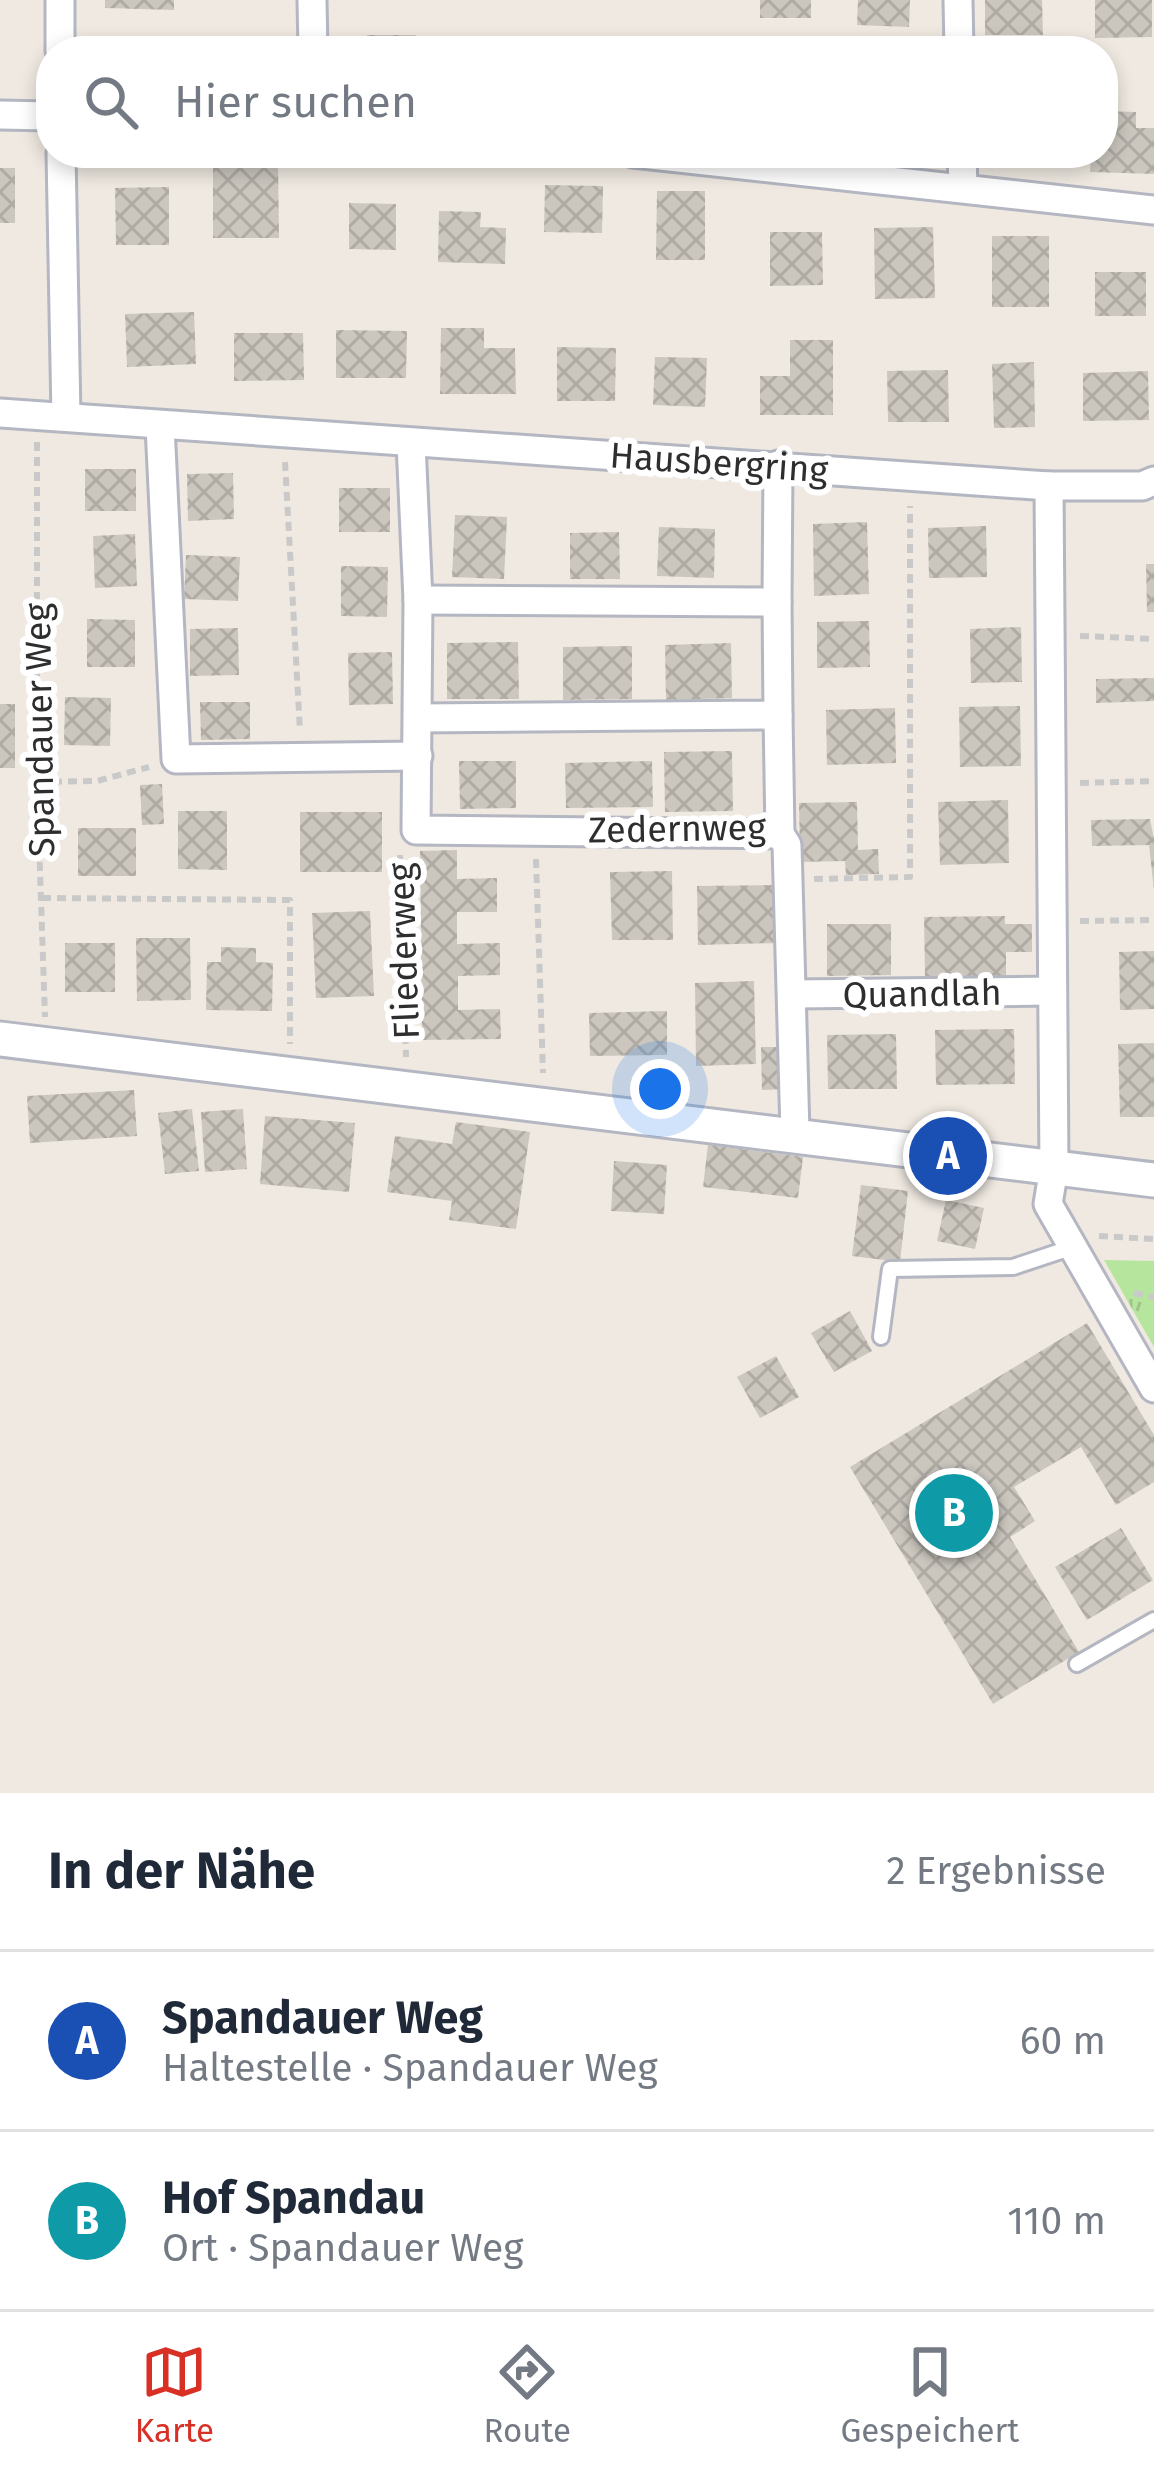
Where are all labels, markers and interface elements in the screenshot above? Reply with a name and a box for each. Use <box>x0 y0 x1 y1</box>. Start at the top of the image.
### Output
search box <box>36 36 1118 168</box>
icon: search <box>78 69 144 135</box>
text: Hier suchen <box>174 75 417 129</box>
street label: Hausbergring <box>608 433 830 493</box>
street label: Spandauer Weg <box>16 602 64 857</box>
street label: Zedernweg <box>588 805 767 853</box>
street label: Fliederweg <box>379 862 429 1040</box>
street label: Quandlah <box>842 971 1002 1017</box>
your location <box>630 1059 690 1119</box>
pin: A <box>909 1111 987 1201</box>
pin: B <box>915 1468 993 1558</box>
text: In der Nähe <box>48 1840 315 1902</box>
text: 2 Ergebnisse <box>886 1848 1106 1894</box>
text: Spandauer Weg <box>162 1991 483 2045</box>
text: A <box>75 2018 99 2064</box>
text: 60 m <box>1020 2018 1106 2064</box>
text: Haltestelle · Spandauer Weg <box>162 2045 658 2091</box>
text: Hof Spandau <box>162 2171 425 2225</box>
text: B <box>75 2198 99 2244</box>
text: 110 m <box>1007 2198 1106 2244</box>
text: Ort · Spandauer Weg <box>162 2225 524 2271</box>
tab: Karte <box>135 2339 214 2451</box>
tab: Route <box>484 2339 571 2451</box>
tab: Gespeichert <box>840 2339 1019 2451</box>

